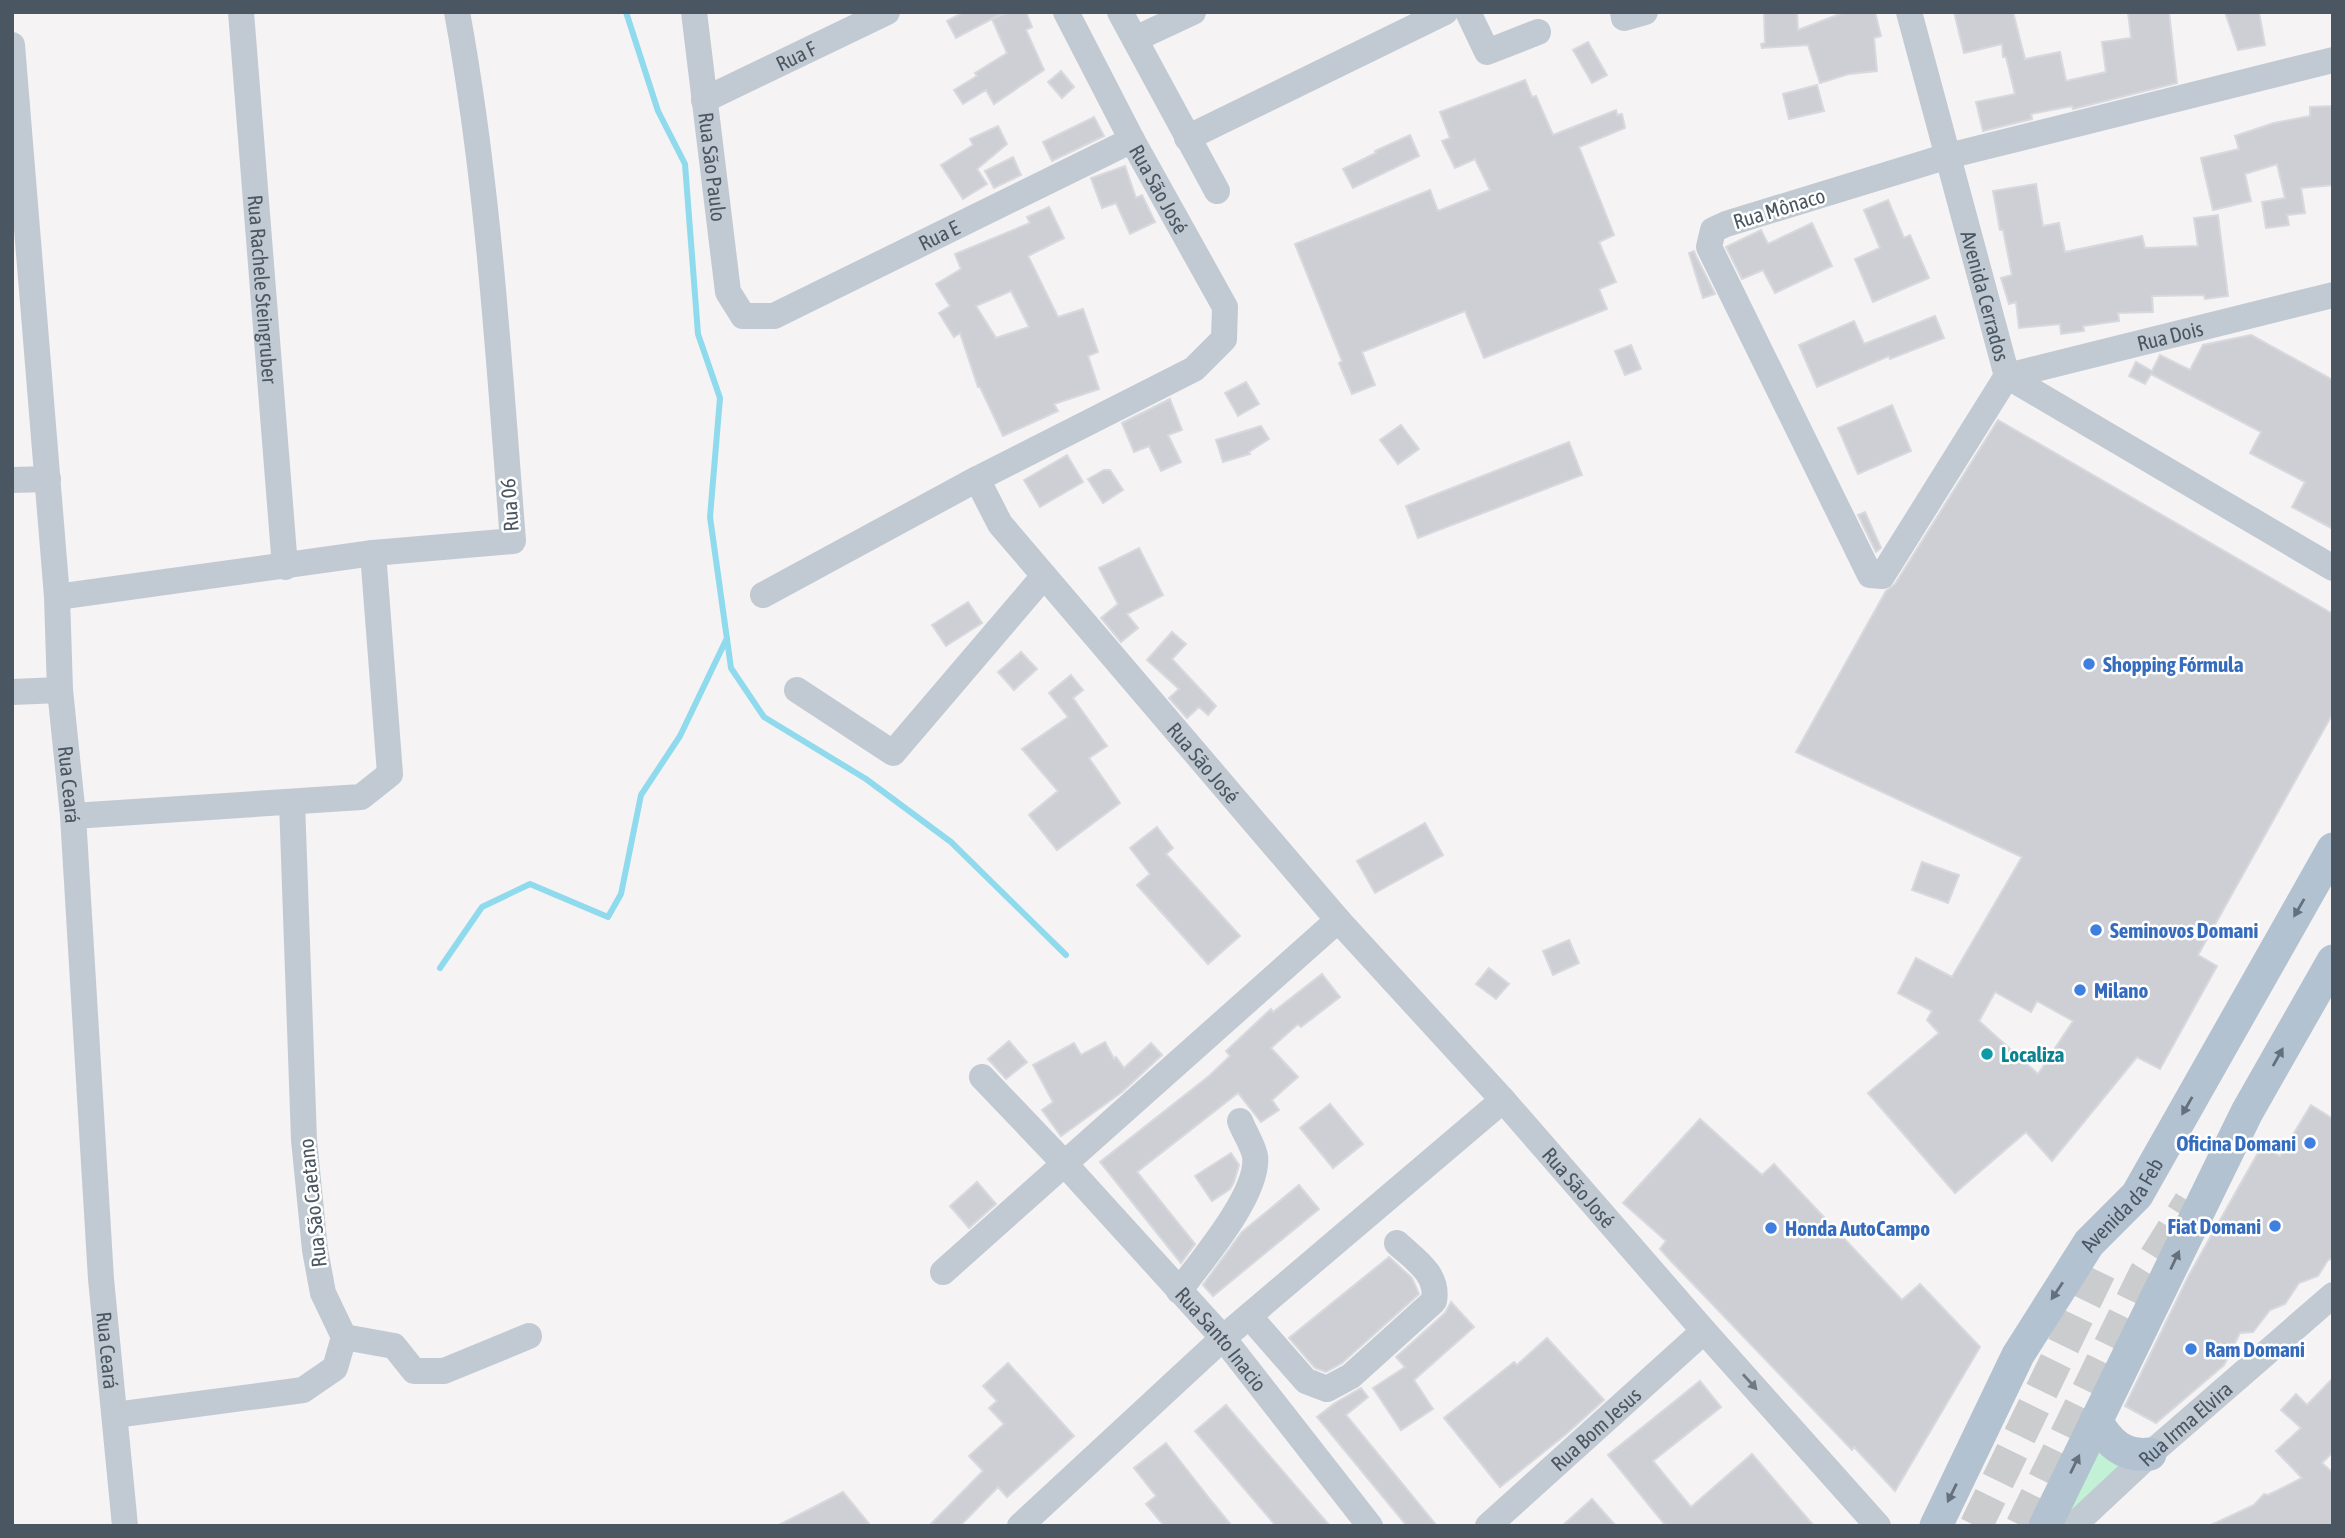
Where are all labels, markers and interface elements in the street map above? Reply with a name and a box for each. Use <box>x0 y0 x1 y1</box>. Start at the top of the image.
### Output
street label: Rua F <box>772 36 820 76</box>
street label: Rua São Paulo <box>694 111 731 223</box>
street label: Rua São José <box>1125 140 1194 238</box>
street label: Rua Mônaco <box>1730 183 1828 233</box>
street label: Rua Rachele Steingruber <box>244 194 282 385</box>
street label: Rua E <box>915 215 963 255</box>
street label: Avenida Cerrados <box>1956 228 2014 364</box>
street label: Rua Dois <box>2135 316 2206 355</box>
street label: Rua 06 <box>495 478 523 532</box>
place label: Shopping Fórmula <box>2103 652 2244 676</box>
marker: Shopping Fórmula <box>2081 656 2097 672</box>
street label: Rua São José <box>1163 717 1245 808</box>
street label: Rua Ceará <box>54 745 85 824</box>
one-way arrow <box>2293 899 2305 918</box>
place label: Seminovos Domani <box>2110 918 2258 942</box>
marker: Seminovos Domani <box>2088 922 2104 938</box>
place label: Milano <box>2094 978 2148 1002</box>
marker: Milano <box>2072 982 2088 998</box>
place label: Localiza <box>2001 1042 2064 1066</box>
marker: Localiza <box>1979 1046 1995 1062</box>
one-way arrow <box>2272 1048 2284 1067</box>
one-way arrow <box>2181 1097 2193 1116</box>
place label: Oficina Domani <box>2176 1131 2296 1155</box>
marker: Oficina Domani <box>2302 1135 2318 1151</box>
street label: Rua São Caetano <box>293 1137 331 1269</box>
street label: Rua São José <box>1538 1142 1620 1232</box>
street label: Avenida da Feb <box>2075 1153 2168 1256</box>
place label: Fiat Domani <box>2167 1214 2261 1238</box>
place label: Honda AutoCampo <box>1785 1216 1930 1240</box>
marker: Fiat Domani <box>2267 1218 2283 1234</box>
marker: Honda AutoCampo <box>1763 1220 1779 1236</box>
one-way arrow <box>2169 1250 2181 1270</box>
street label: Rua Santo Inacio <box>1171 1282 1272 1396</box>
one-way arrow <box>2050 1282 2064 1300</box>
street label: Rua Ceará <box>92 1310 124 1390</box>
place label: Ram Domani <box>2205 1337 2305 1361</box>
marker: Ram Domani <box>2183 1341 2199 1357</box>
one-way arrow <box>1741 1373 1757 1390</box>
street label: Rua Irma Elvira <box>2133 1376 2237 1471</box>
street label: Rua Bom Jesus <box>1546 1382 1645 1475</box>
one-way arrow <box>2069 1454 2081 1474</box>
one-way arrow <box>1947 1483 1958 1503</box>

